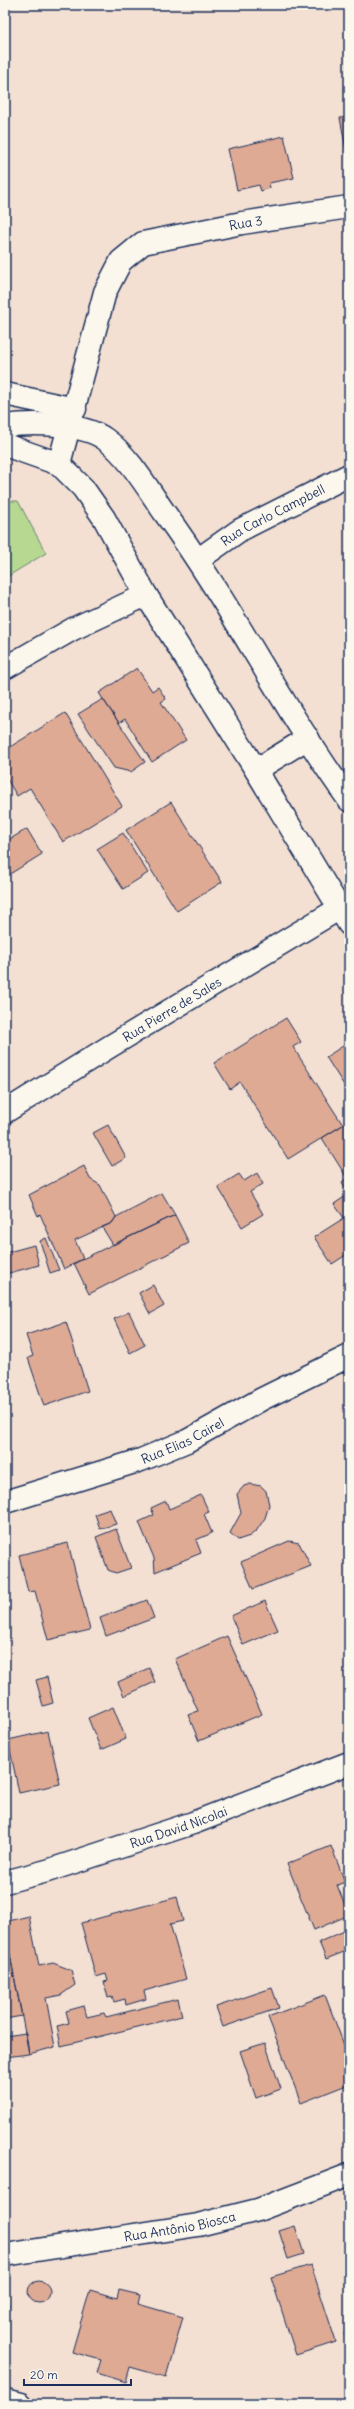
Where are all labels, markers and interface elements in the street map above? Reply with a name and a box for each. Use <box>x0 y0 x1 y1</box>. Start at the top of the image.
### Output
street label: Rua 3 <box>227 212 264 234</box>
street label: Rua Carlo Campbell <box>217 481 328 550</box>
street label: Rua Pierre de Sales <box>119 973 225 1046</box>
street label: Rua Elias Cairel <box>139 1414 227 1468</box>
street label: Rua David Nicolai <box>128 1803 230 1852</box>
street label: Rua Antônio Biosca <box>123 2208 237 2245</box>
scale bar <box>24 2361 131 2387</box>
text: 20 m <box>30 2367 58 2382</box>

